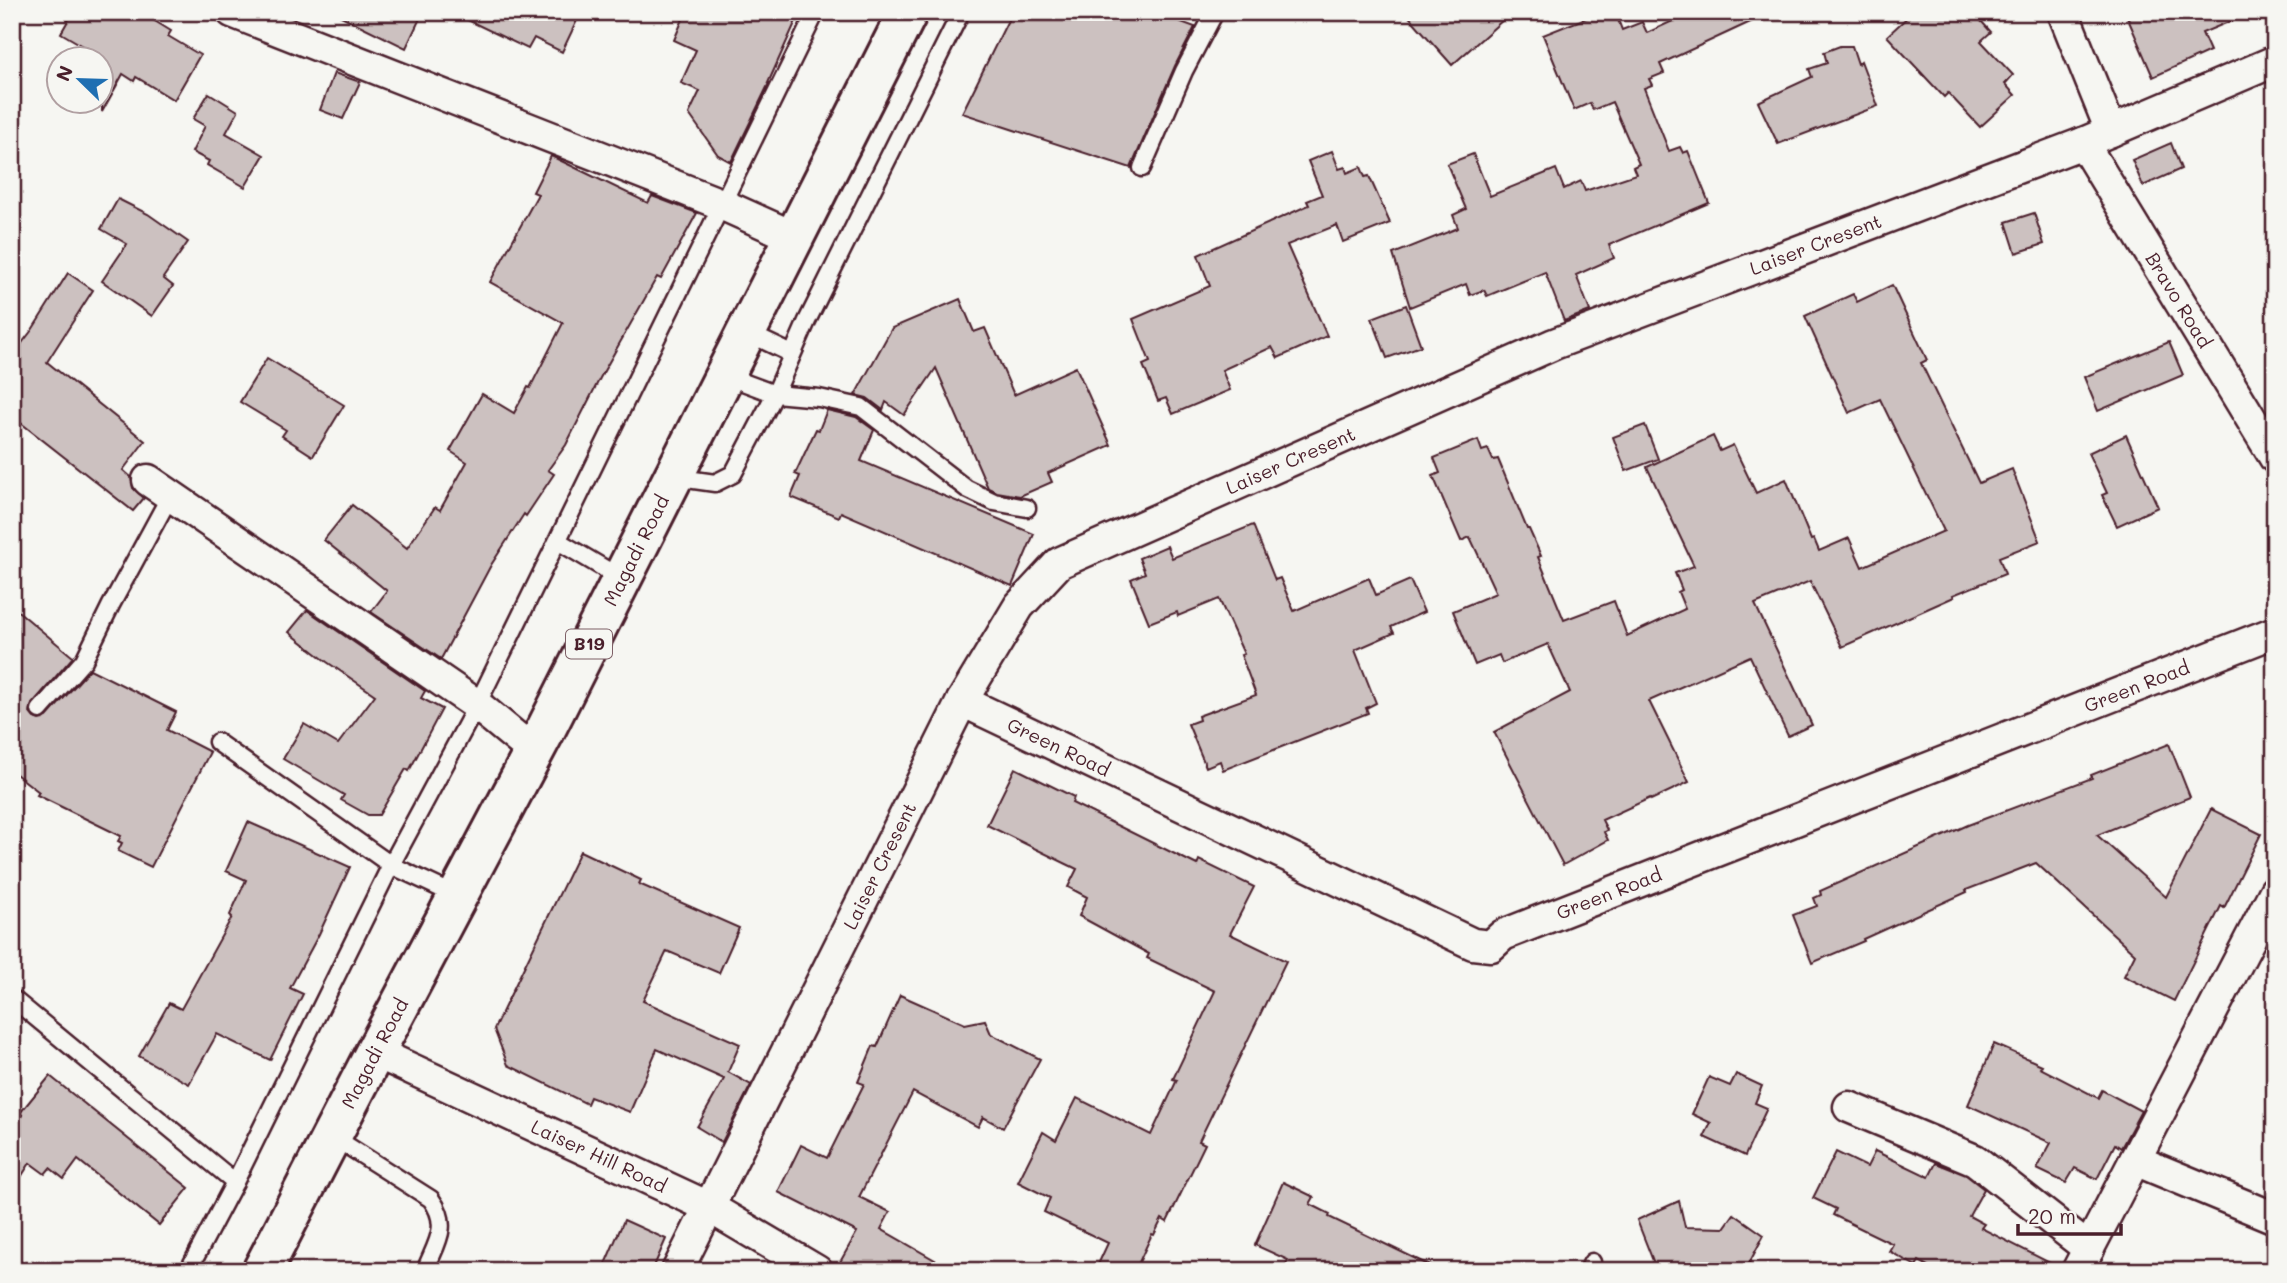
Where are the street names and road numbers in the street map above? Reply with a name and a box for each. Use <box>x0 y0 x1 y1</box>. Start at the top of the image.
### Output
street label: Laiser Cresent <box>1746 208 1885 280</box>
street label: Bravo Road <box>2140 247 2218 352</box>
street label: Laiser Cresent <box>1222 421 1359 500</box>
street label: Magadi Road <box>597 490 674 610</box>
road number: B19 <box>566 630 612 658</box>
street label: Green Road <box>2080 654 2193 718</box>
street label: Green Road <box>1003 711 1114 782</box>
street label: Laiser Cresent <box>837 798 921 933</box>
street label: Green Road <box>1552 861 1665 925</box>
street label: Magadi Road <box>335 994 413 1113</box>
street label: Laiser Hill Road <box>527 1113 671 1198</box>

